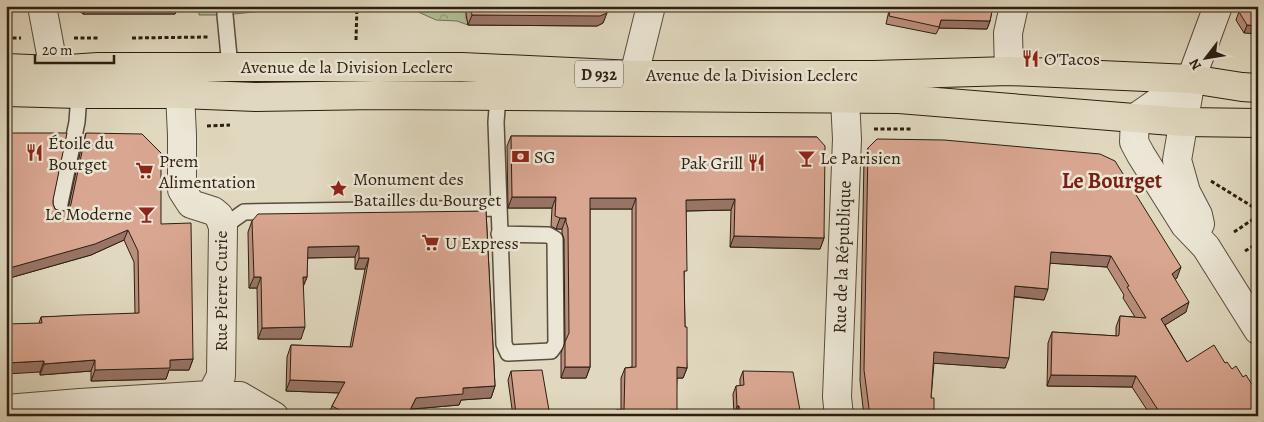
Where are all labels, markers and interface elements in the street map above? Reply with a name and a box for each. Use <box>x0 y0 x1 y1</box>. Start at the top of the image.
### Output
scale bar <box>35 32 114 64</box>
north arrow <box>1182 32 1232 82</box>
text: 20 m <box>42 40 73 60</box>
place label: O'Tacos <box>1044 47 1100 71</box>
restaurant icon: O'Tacos <box>1020 49 1040 69</box>
street label: Avenue de la Division Leclerc <box>240 55 453 79</box>
text: N <box>1185 55 1206 74</box>
road number: D 932 <box>575 61 623 88</box>
street label: Avenue de la Division Leclerc <box>645 63 858 87</box>
place label: Étoile du Bourget <box>48 131 114 176</box>
restaurant icon: Étoile du Bourget <box>24 143 44 163</box>
place label: SG <box>534 145 556 169</box>
place label: Le Parisien <box>820 146 901 170</box>
bank icon: SG <box>510 147 530 167</box>
bar icon: Le Parisien <box>796 148 816 168</box>
place label: Prem Alimentation <box>158 149 256 194</box>
place label: Pak Grill <box>680 151 744 175</box>
restaurant icon: Pak Grill <box>747 153 767 173</box>
supermarket icon: Prem Alimentation <box>135 161 155 181</box>
district label: Le Bourget <box>1062 166 1163 196</box>
place label: Monument des Batailles du Bourget <box>353 167 501 212</box>
place icon: Monument des Batailles du Bourget <box>329 179 349 199</box>
street label: Rue de la République <box>827 180 857 334</box>
place label: Le Moderne <box>45 202 132 226</box>
bar icon: Le Moderne <box>136 204 156 224</box>
street label: Rue Pierre Curie <box>209 231 233 351</box>
place label: U Express <box>445 231 519 255</box>
supermarket icon: U Express <box>421 233 441 253</box>

